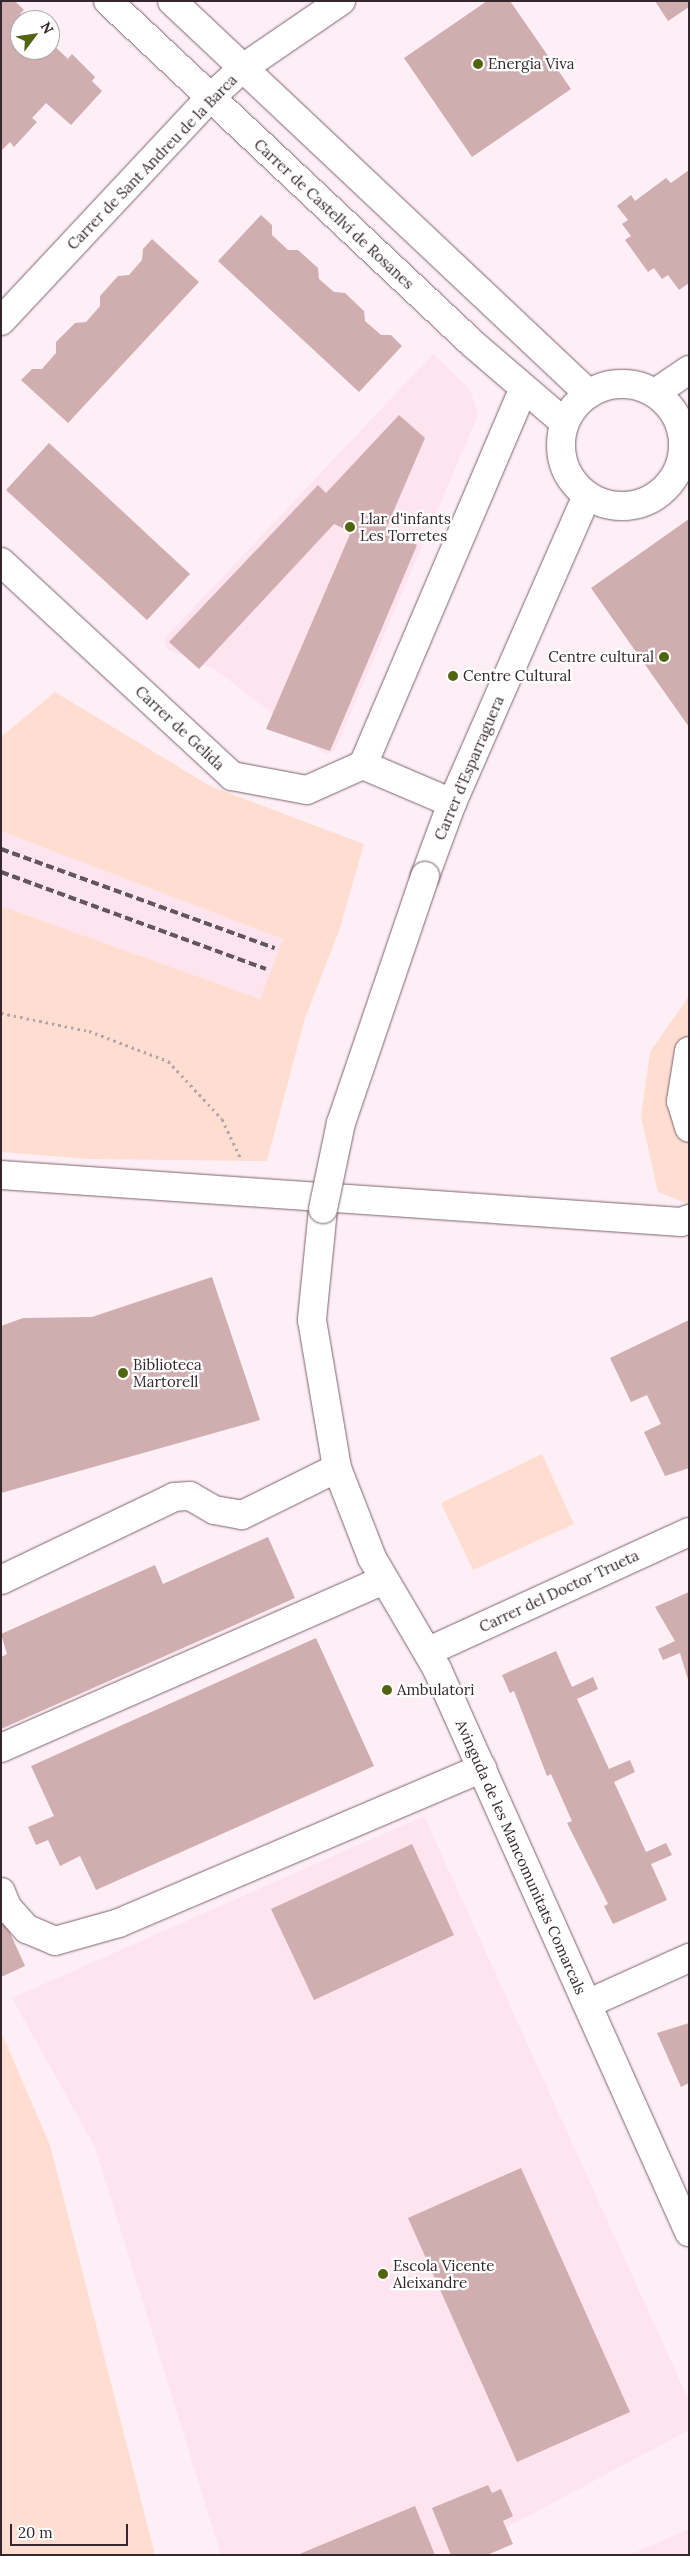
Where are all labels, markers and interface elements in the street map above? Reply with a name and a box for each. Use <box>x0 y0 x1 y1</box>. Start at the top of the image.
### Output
north arrow <box>10 10 60 60</box>
text: N <box>36 19 57 37</box>
place label: Energia Viva <box>488 55 574 73</box>
marker: Energia Viva <box>472 58 484 70</box>
street label: Carrer de Sant Andreu de la Barca <box>63 71 241 253</box>
street label: Carrer de Castellví de Rosanes <box>250 135 418 293</box>
place label: Llar d'infants Les Torretes <box>360 509 451 544</box>
marker: Llar d'infants Les Torretes <box>344 521 356 533</box>
place label: Centre cultural <box>548 648 654 666</box>
marker: Centre cultural <box>658 651 670 663</box>
place label: Centre Cultural <box>463 667 571 685</box>
marker: Centre Cultural <box>447 670 459 682</box>
street label: Carrer de Gelida <box>132 682 228 774</box>
street label: Carrer d'Esparraguera <box>430 693 508 843</box>
place label: Biblioteca Martorell <box>133 1355 202 1390</box>
marker: Biblioteca Martorell <box>117 1367 129 1379</box>
street label: Carrer del Doctor Trueta <box>476 1546 642 1636</box>
place label: Ambulatori <box>397 1681 474 1699</box>
marker: Ambulatori <box>381 1684 393 1696</box>
street label: Avinguda de les Mancomunitats Comarcals <box>452 1717 590 1997</box>
place label: Escola Vicente Aleixandre <box>393 2256 494 2291</box>
marker: Escola Vicente Aleixandre <box>377 2268 389 2280</box>
scale bar <box>12 2514 130 2546</box>
text: 20 m <box>18 2523 53 2542</box>

